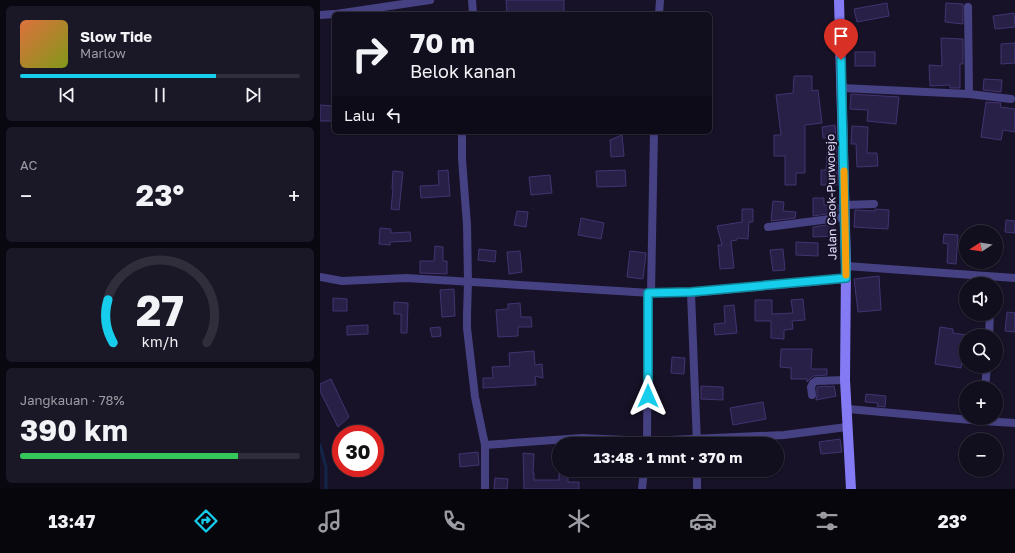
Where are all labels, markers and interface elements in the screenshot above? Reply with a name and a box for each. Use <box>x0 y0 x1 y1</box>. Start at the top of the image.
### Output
pin <box>824 19 858 60</box>
icon: arrive <box>830 25 852 47</box>
text: 70 m <box>410 26 475 59</box>
text: Slow Tide <box>80 27 152 45</box>
icon: right <box>344 28 396 80</box>
text: Marlow <box>80 45 126 61</box>
text: Belok kanan <box>410 60 516 82</box>
icon: previous <box>56 84 78 106</box>
icon: pause <box>149 84 171 106</box>
icon: next <box>242 84 264 106</box>
icon: left <box>383 104 405 126</box>
text: Lalu <box>344 106 375 124</box>
street label: Jalan Caok-Purworejo <box>822 134 840 260</box>
text: AC <box>20 157 37 173</box>
text: 23° <box>136 177 184 213</box>
text: − <box>20 182 32 209</box>
text: + <box>288 182 300 209</box>
north arrow <box>959 225 1003 269</box>
map controls <box>959 225 1003 477</box>
button: sound <box>959 277 1003 321</box>
text: 27 <box>136 285 184 335</box>
button: search <box>959 329 1003 373</box>
text: km/h <box>142 332 178 349</box>
position arrow <box>627 375 669 417</box>
button: + <box>959 381 1003 425</box>
text: Jangkauan · 78% <box>20 392 124 408</box>
text: 390 km <box>20 412 128 448</box>
speed limit sign: 30 <box>332 425 384 477</box>
button: − <box>959 433 1003 477</box>
text: 13:48 · 1 mnt · 370 m <box>594 448 742 466</box>
icon: directions <box>192 507 220 535</box>
icon: music <box>316 507 344 535</box>
icon: phone <box>440 507 468 535</box>
icon: climate <box>565 507 593 535</box>
icon: car <box>689 507 717 535</box>
icon: filters <box>813 507 841 535</box>
text: 13:47 <box>48 510 95 532</box>
text: 23° <box>938 510 967 532</box>

